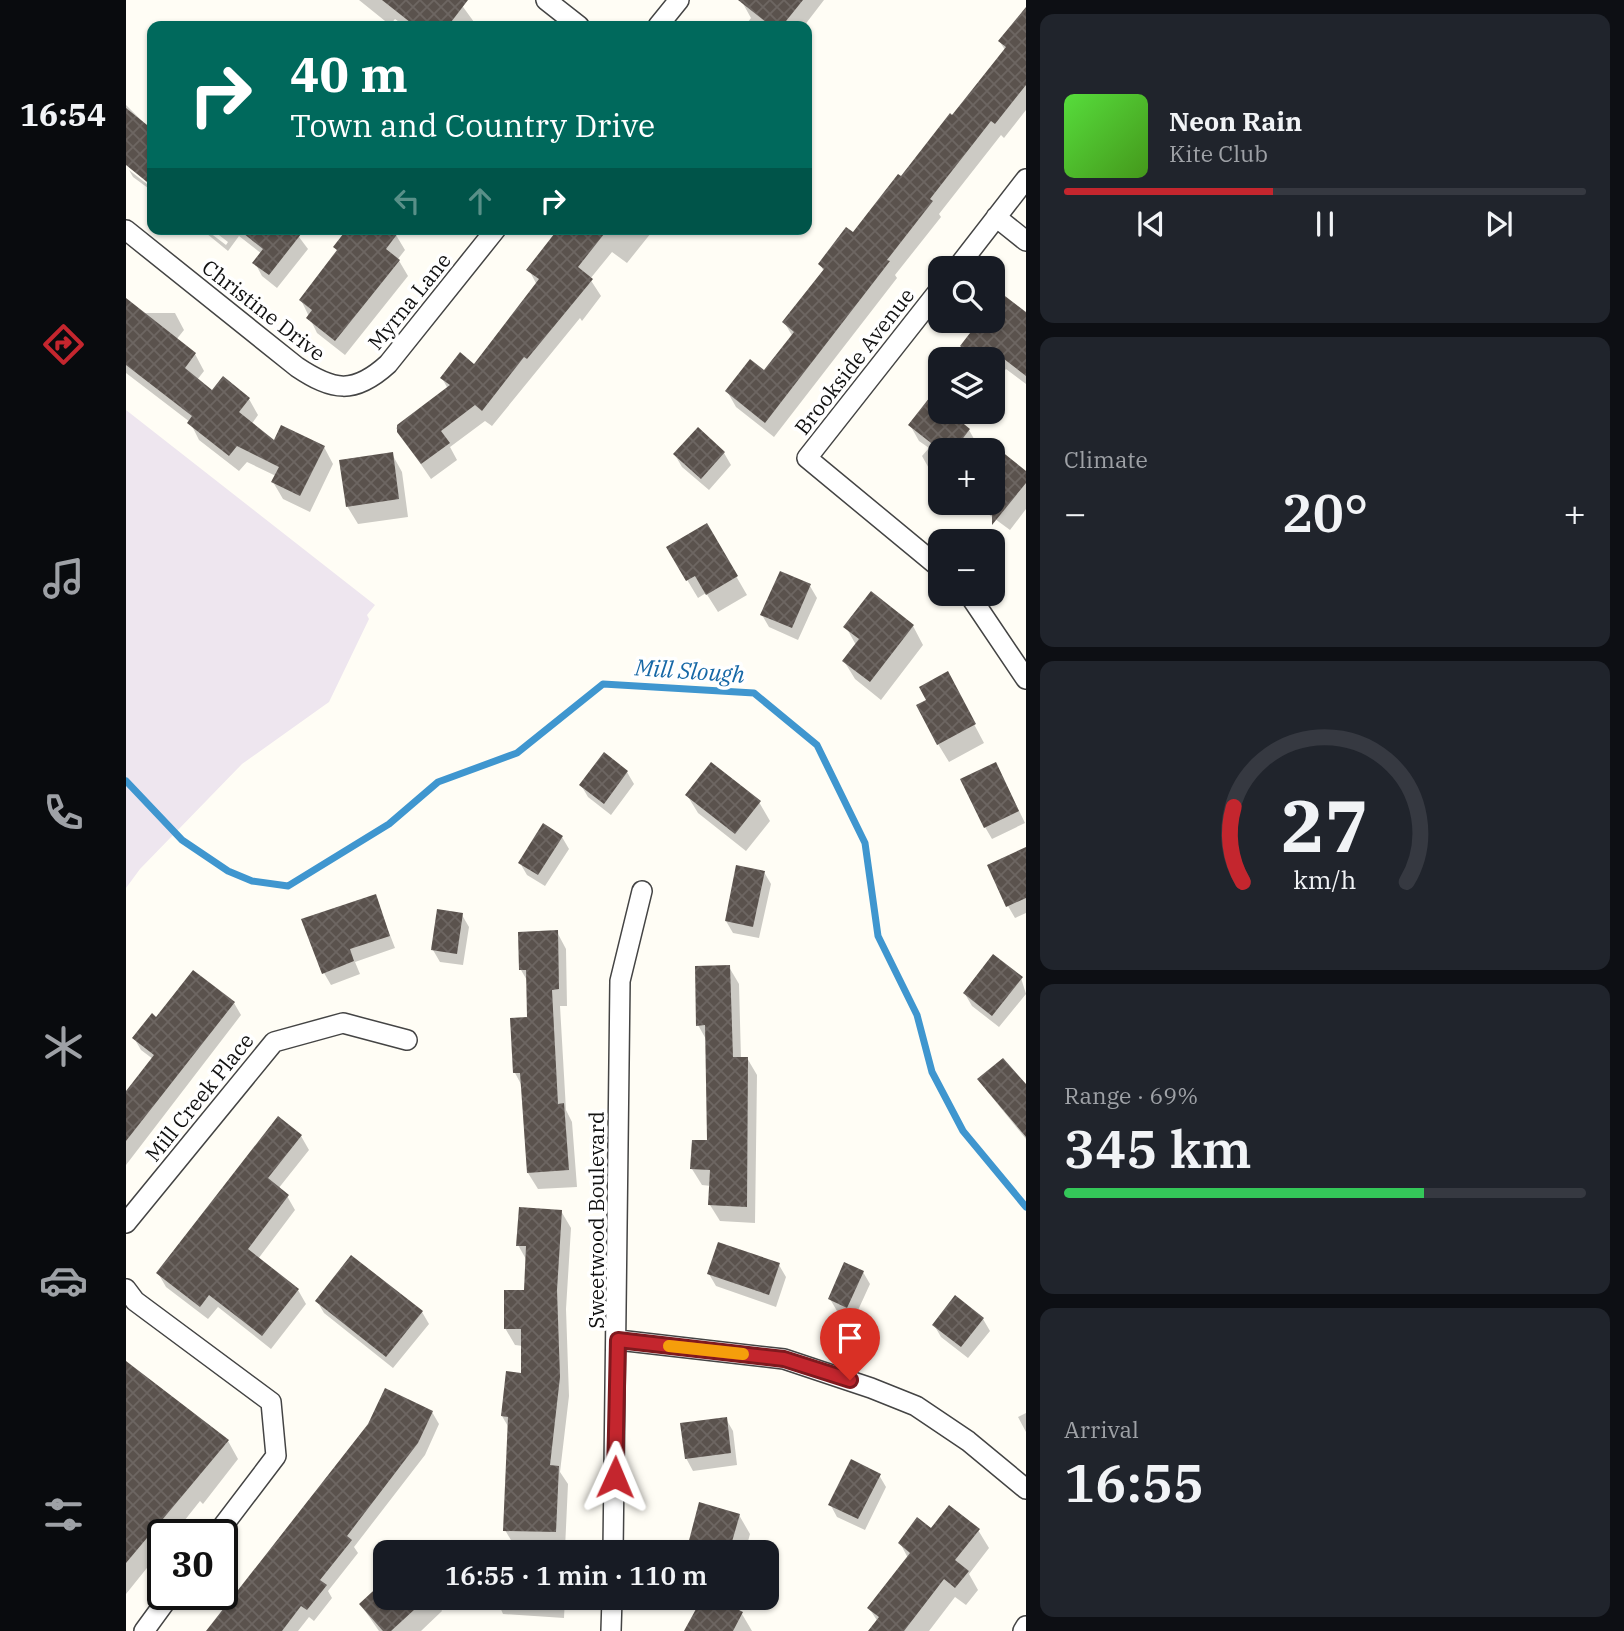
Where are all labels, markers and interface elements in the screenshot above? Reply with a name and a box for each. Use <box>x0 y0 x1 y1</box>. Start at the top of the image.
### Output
text: 40 m <box>290 42 408 105</box>
icon: right <box>175 49 266 140</box>
text: 16:54 <box>20 93 106 135</box>
text: Town and Country Drive <box>290 104 655 146</box>
text: Neon Rain <box>1169 104 1302 138</box>
text: Kite Club <box>1169 138 1268 168</box>
icon: left <box>388 182 426 220</box>
icon: ahead <box>461 182 499 220</box>
icon: right <box>534 182 572 220</box>
icon: previous <box>1132 205 1170 243</box>
icon: pause <box>1306 205 1344 243</box>
icon: next <box>1480 205 1518 243</box>
street label: Myrna Lane <box>361 247 457 355</box>
street label: Christine Drive <box>197 253 331 367</box>
map controls <box>928 256 1005 606</box>
button: search <box>928 256 1005 333</box>
street label: Brookside Avenue <box>788 282 920 440</box>
icon: directions <box>39 320 88 369</box>
button: layers <box>928 347 1005 424</box>
button: + <box>928 438 1005 515</box>
text: Climate <box>1064 444 1148 474</box>
text: 20° <box>1282 479 1368 546</box>
text: − <box>1064 488 1087 537</box>
text: + <box>1563 488 1586 537</box>
button: − <box>928 529 1005 606</box>
icon: music <box>39 554 88 603</box>
water label: Mill Slough <box>633 651 746 689</box>
text: 27 <box>1281 777 1369 872</box>
icon: phone <box>39 788 88 837</box>
text: km/h <box>1293 862 1357 895</box>
icon: climate <box>39 1022 88 1071</box>
street label: Mill Creek Place <box>139 1027 259 1167</box>
text: Range · 69% <box>1064 1080 1198 1110</box>
street label: Sweetwood Boulevard <box>582 1111 610 1329</box>
text: 345 km <box>1064 1115 1252 1182</box>
icon: car <box>39 1256 88 1305</box>
pin <box>820 1308 880 1380</box>
icon: arrive <box>831 1319 869 1357</box>
text: Arrival <box>1064 1414 1139 1444</box>
position arrow <box>578 1440 652 1514</box>
text: 16:55 <box>1064 1449 1204 1516</box>
icon: filters <box>39 1490 88 1539</box>
speed limit sign: 30 <box>147 1519 238 1610</box>
text: 16:55 · 1 min · 110 m <box>445 1558 707 1592</box>

